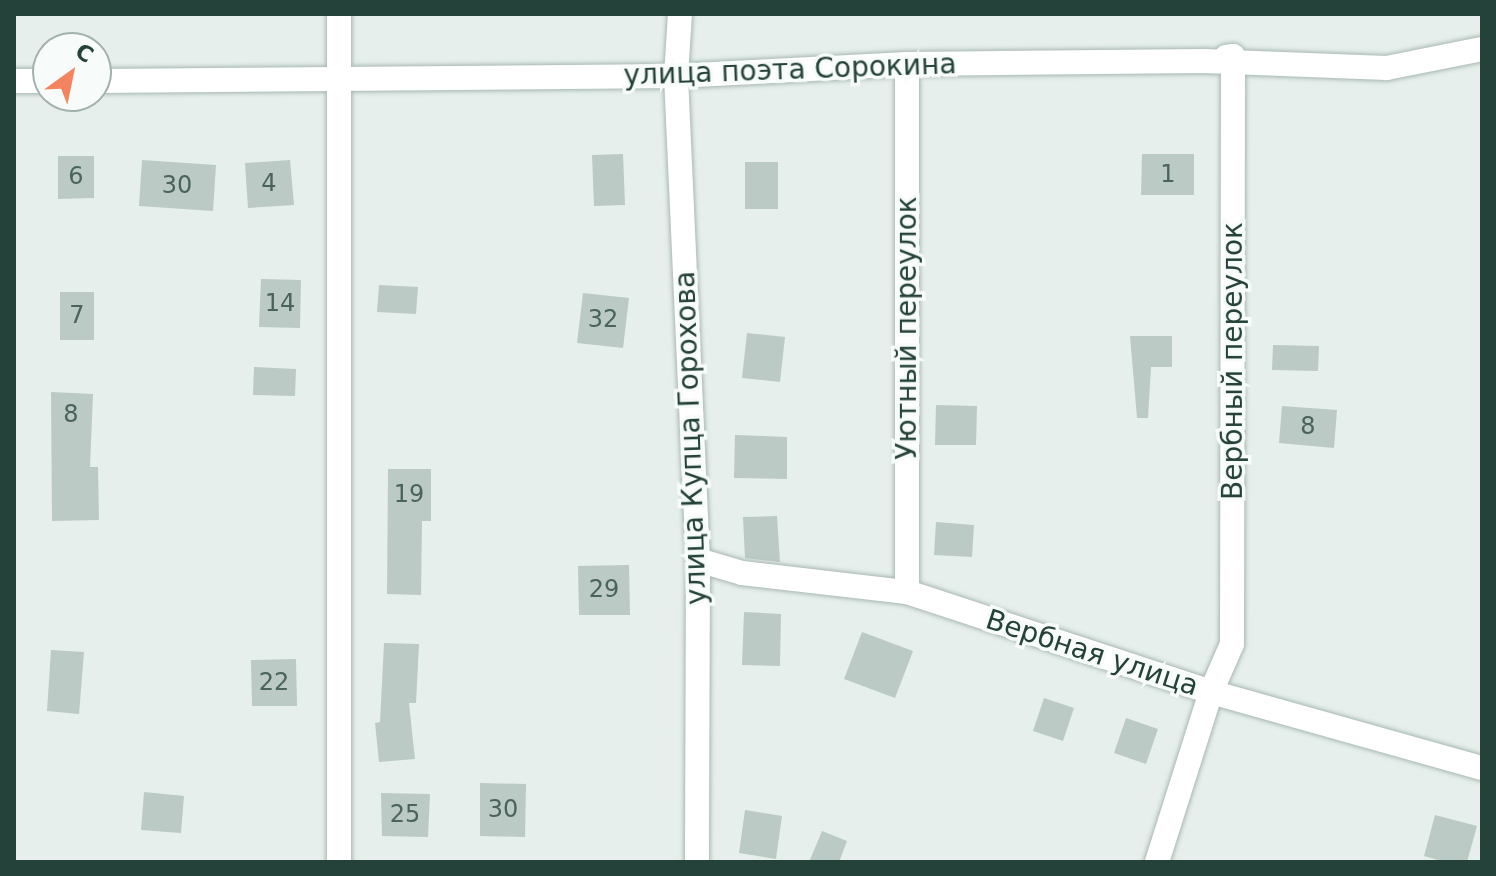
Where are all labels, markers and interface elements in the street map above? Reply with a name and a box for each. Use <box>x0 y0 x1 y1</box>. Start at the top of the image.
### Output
north arrow <box>32 32 112 112</box>
text: С <box>71 38 98 68</box>
street label: улица поэта Сорокина <box>623 47 957 93</box>
house number: 1 <box>1160 161 1176 189</box>
house number: 6 <box>68 163 84 191</box>
house number: 4 <box>261 170 277 198</box>
house number: 30 <box>162 172 192 200</box>
street label: Уютный переулок <box>890 196 924 460</box>
street label: Вербный переулок <box>1216 222 1250 500</box>
street label: улица Купца Горохова <box>668 270 714 606</box>
house number: 14 <box>265 290 295 318</box>
house number: 7 <box>69 302 85 330</box>
house number: 32 <box>588 306 618 334</box>
house number: 8 <box>63 401 79 429</box>
house number: 8 <box>1300 413 1316 441</box>
house number: 19 <box>394 481 424 509</box>
house number: 29 <box>589 576 619 604</box>
street label: Вербная улица <box>981 603 1203 703</box>
house number: 22 <box>259 669 289 697</box>
house number: 30 <box>488 796 518 824</box>
house number: 25 <box>390 801 420 829</box>

